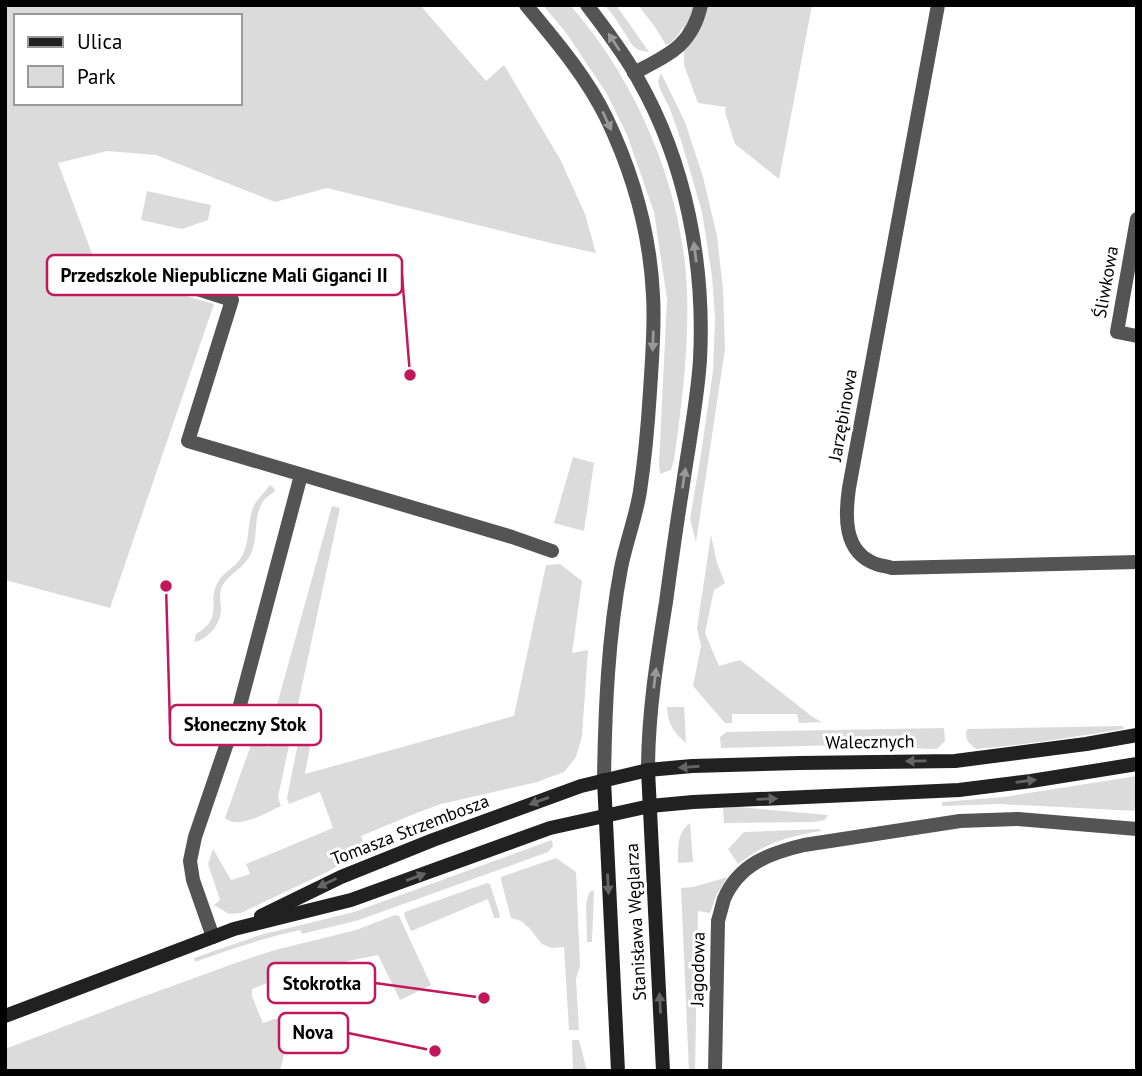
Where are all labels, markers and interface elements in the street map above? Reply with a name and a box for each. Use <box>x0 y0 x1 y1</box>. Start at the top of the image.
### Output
legend <box>14 14 242 105</box>
text: Ulica <box>77 28 122 55</box>
one-way arrow <box>607 33 621 51</box>
text: Park <box>77 63 116 90</box>
one-way arrow <box>601 111 613 131</box>
one-way arrow <box>690 241 701 263</box>
street label: Śliwkowa <box>1088 244 1123 320</box>
callout: Przedszkole Niepubliczne Mali Giganci II <box>47 255 402 295</box>
text: Przedszkole Niepubliczne Mali Giganci II <box>60 263 388 287</box>
one-way arrow <box>647 330 658 352</box>
street label: Jarzębinowa <box>823 367 862 464</box>
one-way arrow <box>679 467 690 489</box>
one-way arrow <box>649 667 660 689</box>
callout: Słoneczny Stok <box>170 705 321 745</box>
text: Słoneczny Stok <box>184 712 307 736</box>
street label: Walecznych <box>825 729 915 754</box>
one-way arrow <box>905 755 927 767</box>
one-way arrow <box>677 762 699 773</box>
one-way arrow <box>1015 776 1037 787</box>
street label: Tomasza Strzembosza <box>328 789 492 870</box>
one-way arrow <box>756 793 778 804</box>
one-way arrow <box>529 796 550 807</box>
street label: Stanisława Węglarza <box>620 843 651 1001</box>
one-way arrow <box>405 871 426 882</box>
one-way arrow <box>603 873 614 895</box>
one-way arrow <box>317 878 337 889</box>
street label: Jagodowa <box>685 931 710 1008</box>
callout: Stokrotka <box>268 963 375 1003</box>
text: Stokrotka <box>283 971 361 995</box>
one-way arrow <box>654 991 665 1013</box>
callout: Nova <box>279 1013 348 1053</box>
text: Nova <box>293 1020 333 1044</box>

